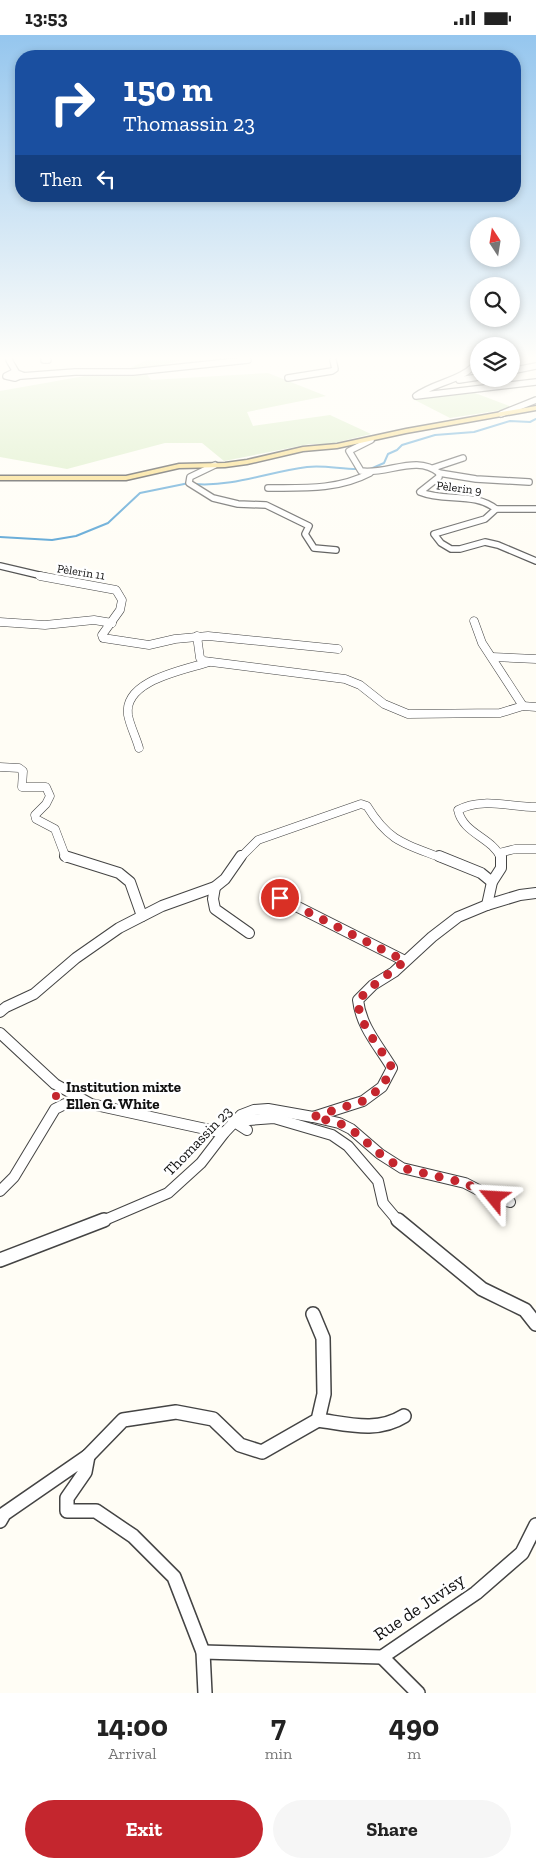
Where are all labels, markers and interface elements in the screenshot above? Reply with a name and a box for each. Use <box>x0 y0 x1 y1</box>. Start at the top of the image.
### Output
text: 13:53 <box>25 6 68 29</box>
text: 150 m <box>123 68 213 110</box>
icon: right <box>40 70 105 135</box>
text: Thomassin 23 <box>123 110 255 137</box>
icon: left <box>92 165 120 193</box>
text: Then <box>40 168 82 191</box>
north arrow <box>470 217 520 267</box>
map controls <box>470 217 520 387</box>
button: search <box>470 277 520 327</box>
button: layers <box>470 337 520 387</box>
street label: Pèlerin 9 <box>436 478 482 498</box>
street label: Pèlerin 11 <box>56 561 106 583</box>
pin <box>259 877 301 919</box>
icon: arrive <box>266 884 294 912</box>
place label: Institution mixte Ellen G. White <box>66 1078 181 1113</box>
marker: Institution mixte Ellen G. White <box>50 1090 62 1102</box>
street label: Thomassin 23 <box>160 1102 236 1180</box>
position arrow <box>467 1171 519 1223</box>
street label: Rue de Juvisy <box>369 1568 469 1645</box>
text: 14:00 <box>97 1708 168 1744</box>
text: 7 <box>271 1708 286 1744</box>
text: 490 <box>389 1708 439 1744</box>
text: Arrival <box>108 1744 156 1763</box>
text: min <box>265 1744 292 1763</box>
text: m <box>407 1744 421 1763</box>
button: Exit <box>25 1800 263 1858</box>
button: Share <box>273 1800 511 1858</box>

